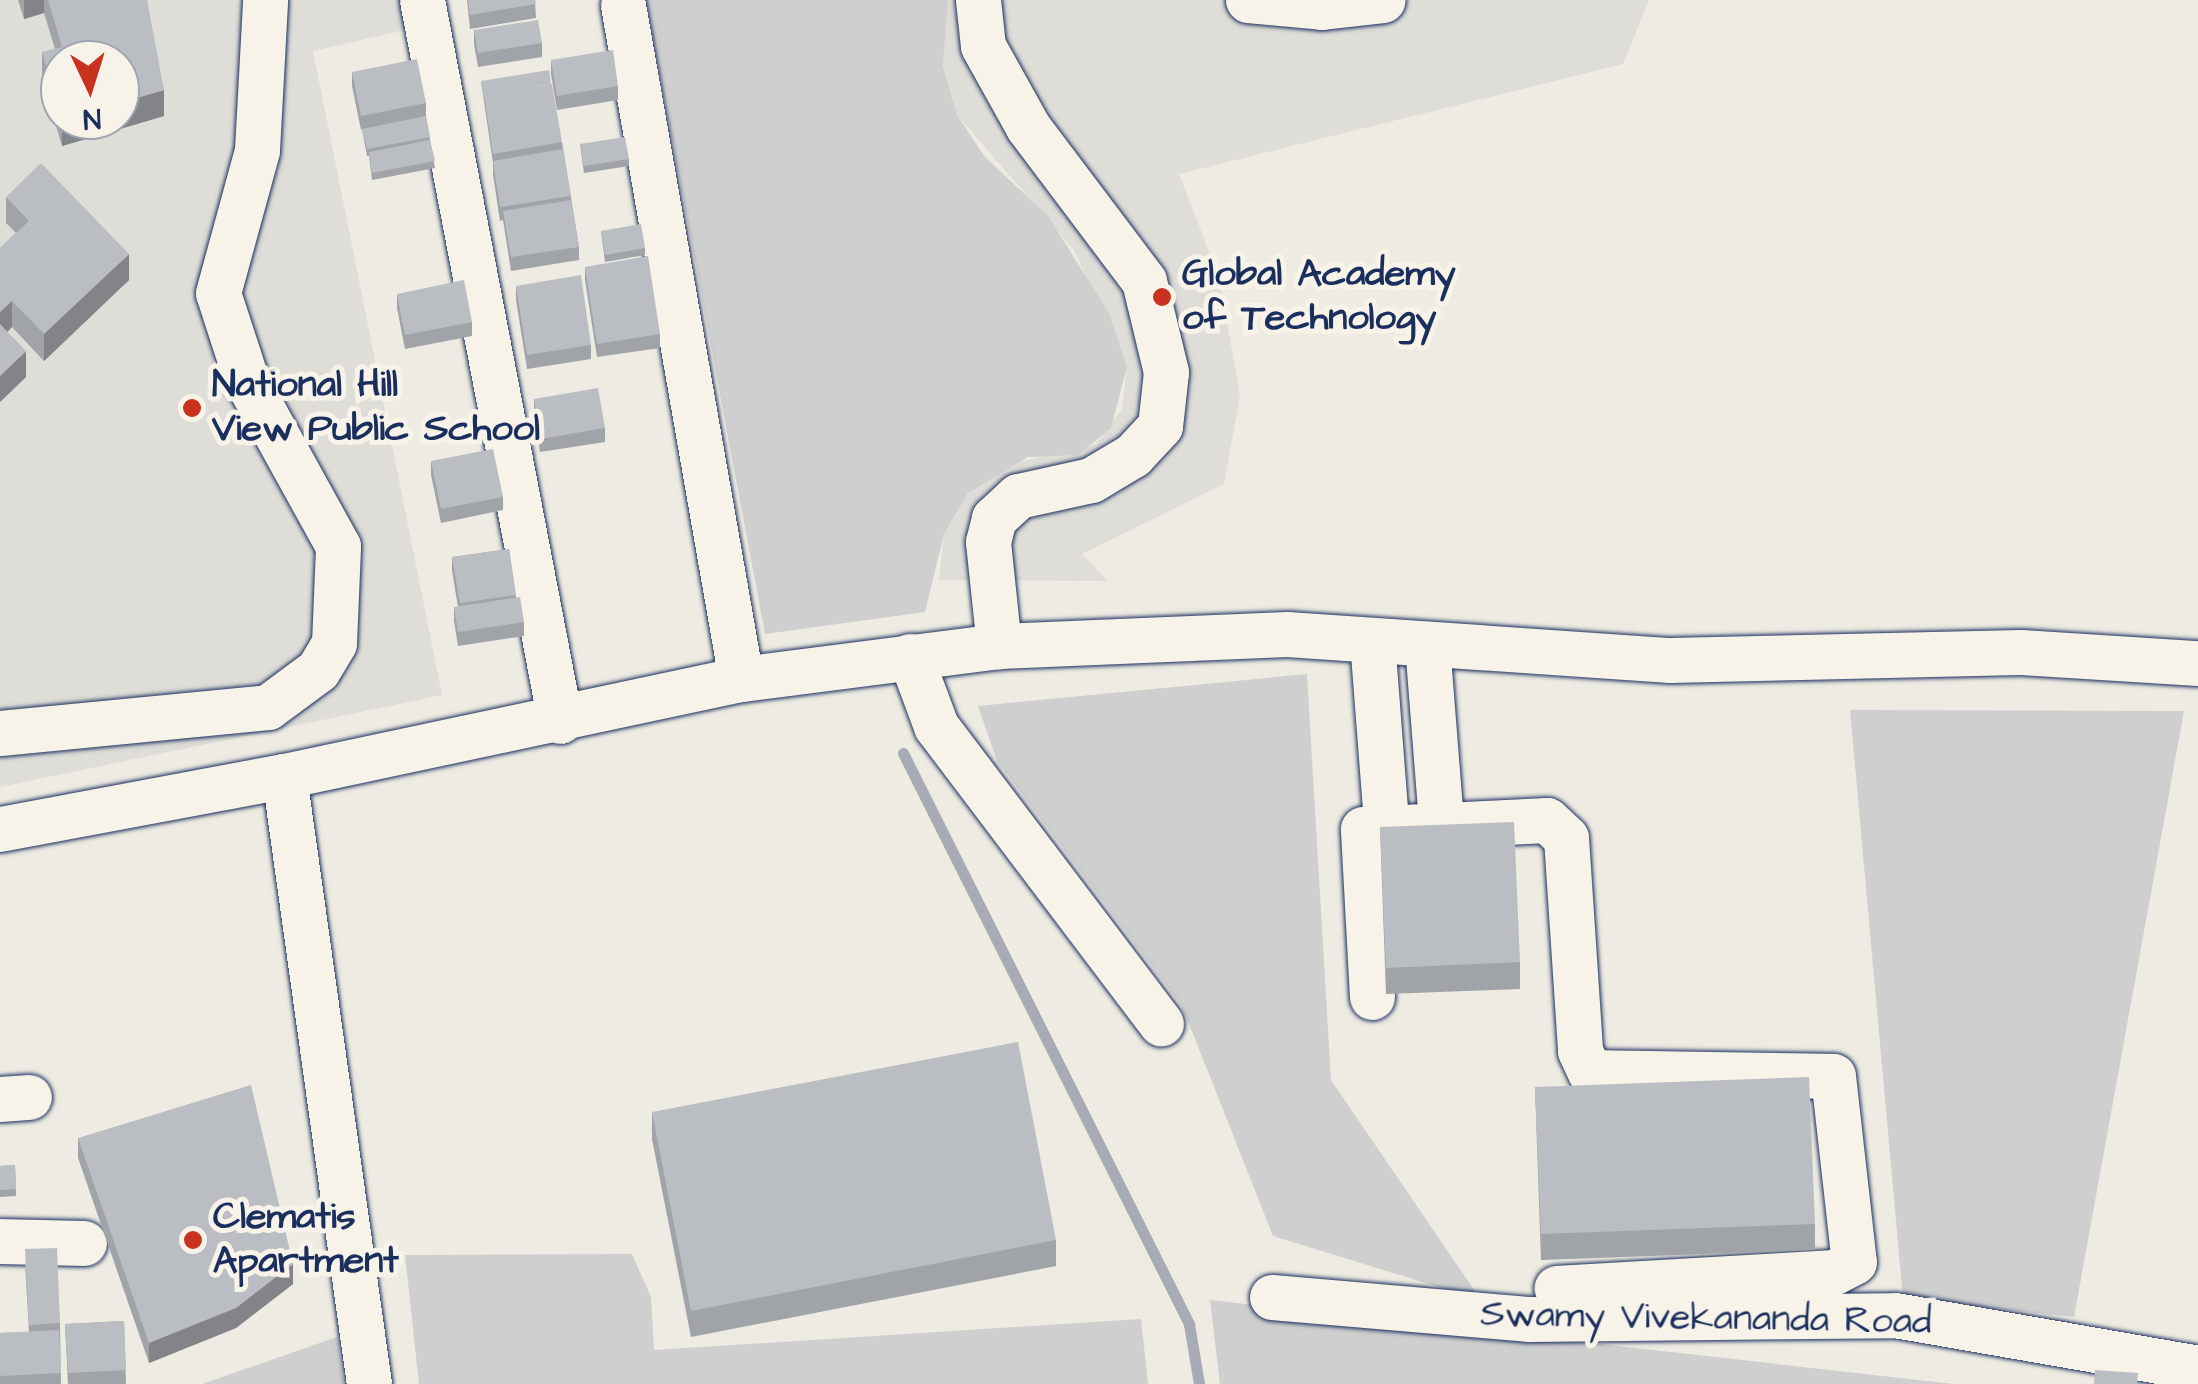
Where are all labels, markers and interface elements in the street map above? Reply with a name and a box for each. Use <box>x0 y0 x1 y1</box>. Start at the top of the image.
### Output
north arrow <box>40 40 140 140</box>
text: N <box>82 98 102 138</box>
place label: Global Academy of Technology <box>1182 252 1456 342</box>
marker: Global Academy of Technology <box>1151 286 1173 308</box>
place label: National Hill View Public School <box>212 363 540 452</box>
marker: National Hill View Public School <box>181 397 203 419</box>
place label: Clematis Apartment <box>213 1195 399 1284</box>
marker: Clematis Apartment <box>182 1229 204 1251</box>
street label: Swamy Vivekananda Road <box>1480 1292 1932 1346</box>

